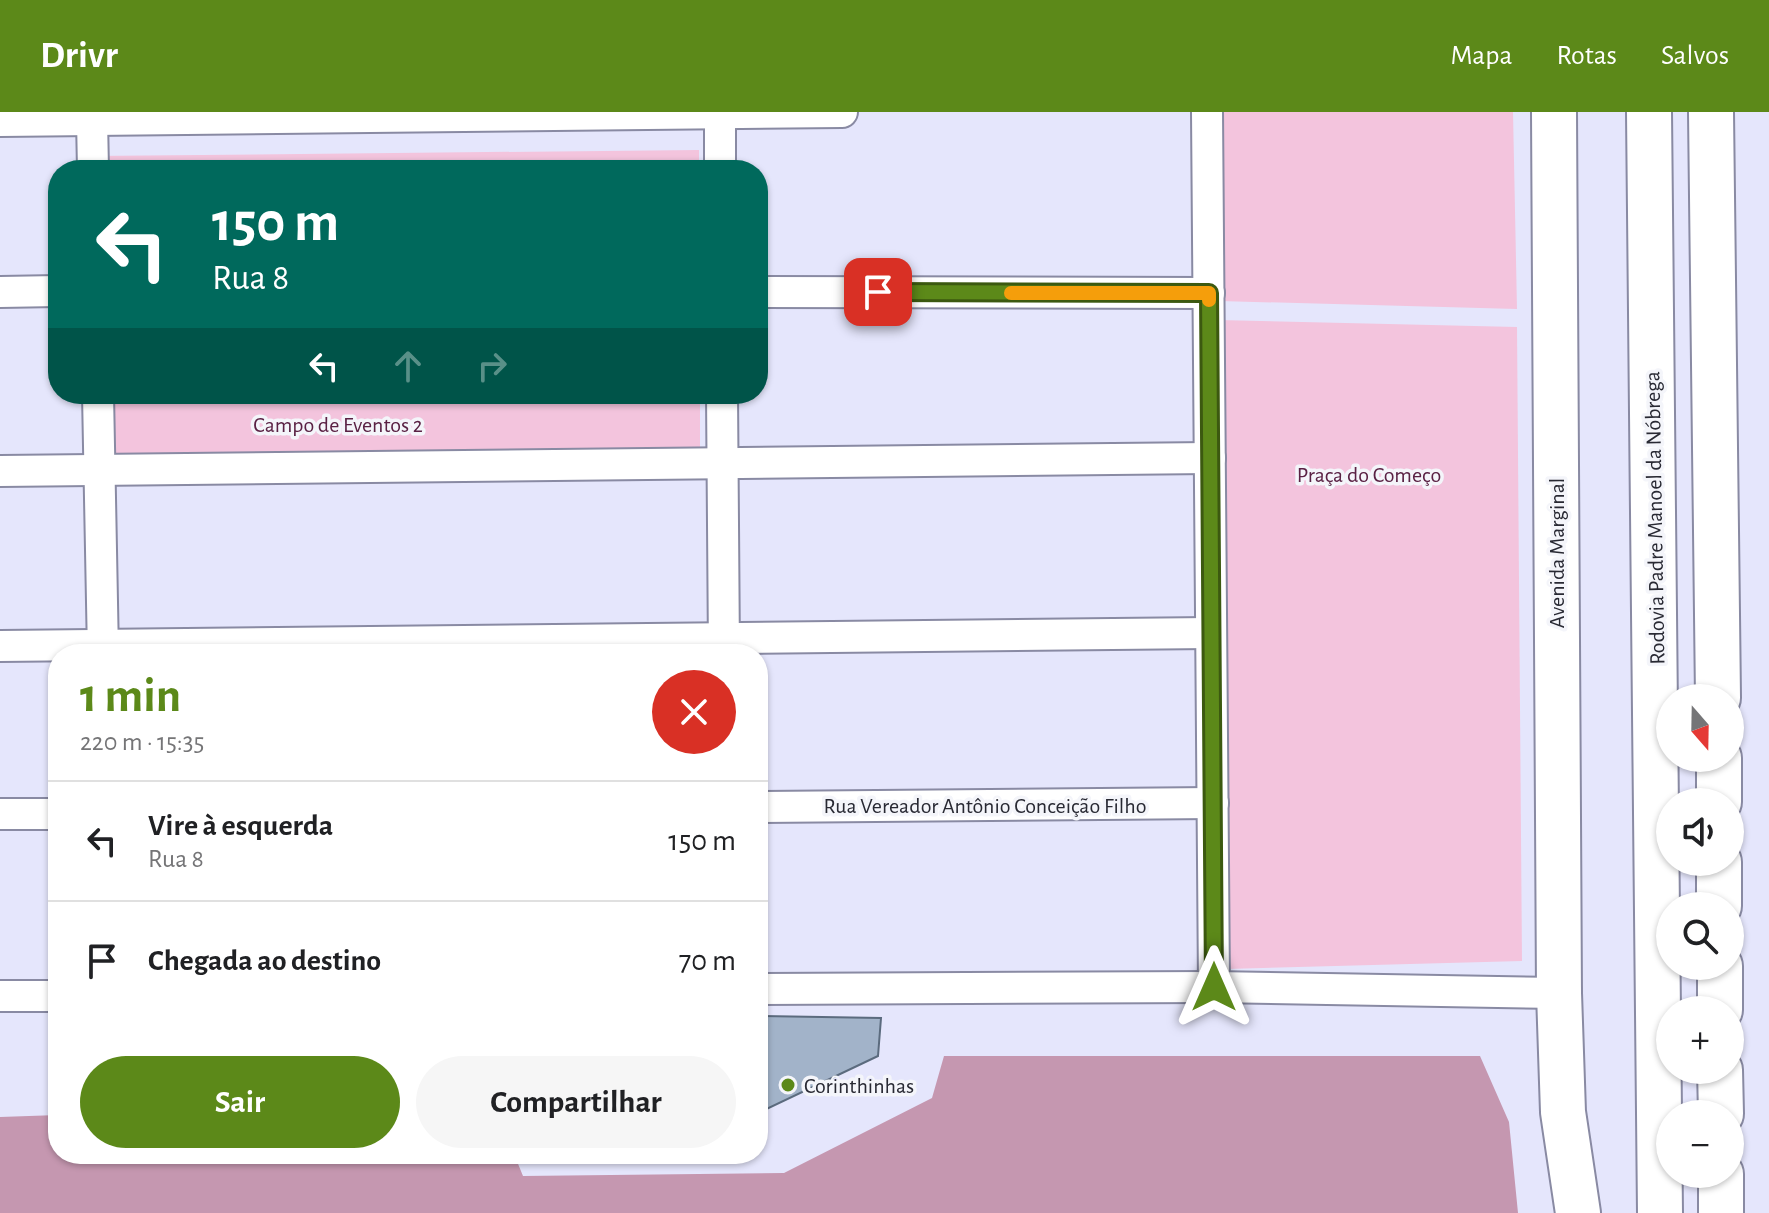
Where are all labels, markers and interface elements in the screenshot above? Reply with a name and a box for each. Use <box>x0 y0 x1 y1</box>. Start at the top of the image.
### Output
text: Drivr <box>40 37 118 75</box>
text: Mapa <box>1451 42 1512 70</box>
text: Rotas <box>1556 42 1617 70</box>
text: Salvos <box>1661 42 1729 70</box>
icon: left <box>80 192 184 296</box>
text: 150 m <box>212 195 339 251</box>
pin <box>844 258 912 326</box>
text: Rua 8 <box>212 260 289 296</box>
icon: arrive <box>856 270 900 314</box>
icon: left <box>302 344 346 388</box>
icon: ahead <box>386 344 430 388</box>
icon: right <box>470 344 514 388</box>
street label: Rodovia Padre Manoel da Nóbrega <box>1641 371 1669 665</box>
park label: Campo de Eventos 2 <box>253 414 423 436</box>
park label: Praça do Começo <box>1297 464 1441 486</box>
street label: Avenida Marginal <box>1546 478 1568 628</box>
button: close <box>652 670 736 754</box>
text: 1 min <box>80 673 181 721</box>
north arrow <box>1656 684 1744 772</box>
map controls <box>1656 684 1744 1188</box>
text: 220 m · 15:35 <box>80 729 204 755</box>
button: sound <box>1656 788 1744 876</box>
street label: Rua Vereador Antônio Conceição Filho <box>824 795 1146 817</box>
text: Vire à esquerda <box>148 811 333 841</box>
icon: left <box>80 819 124 863</box>
text: 150 m <box>668 826 736 856</box>
text: Rua 8 <box>148 846 204 872</box>
button: search <box>1656 892 1744 980</box>
icon: arrive <box>80 939 124 983</box>
position arrow <box>1172 945 1256 1029</box>
text: Chegada ao destino <box>148 946 381 976</box>
text: 70 m <box>679 946 736 976</box>
button: + <box>1656 996 1744 1084</box>
button: Sair <box>80 1056 400 1148</box>
button: Compartilhar <box>416 1056 736 1148</box>
place label: Corinthinhas <box>804 1075 914 1097</box>
marker: Corinthinhas <box>779 1076 797 1094</box>
button: − <box>1656 1100 1744 1188</box>

